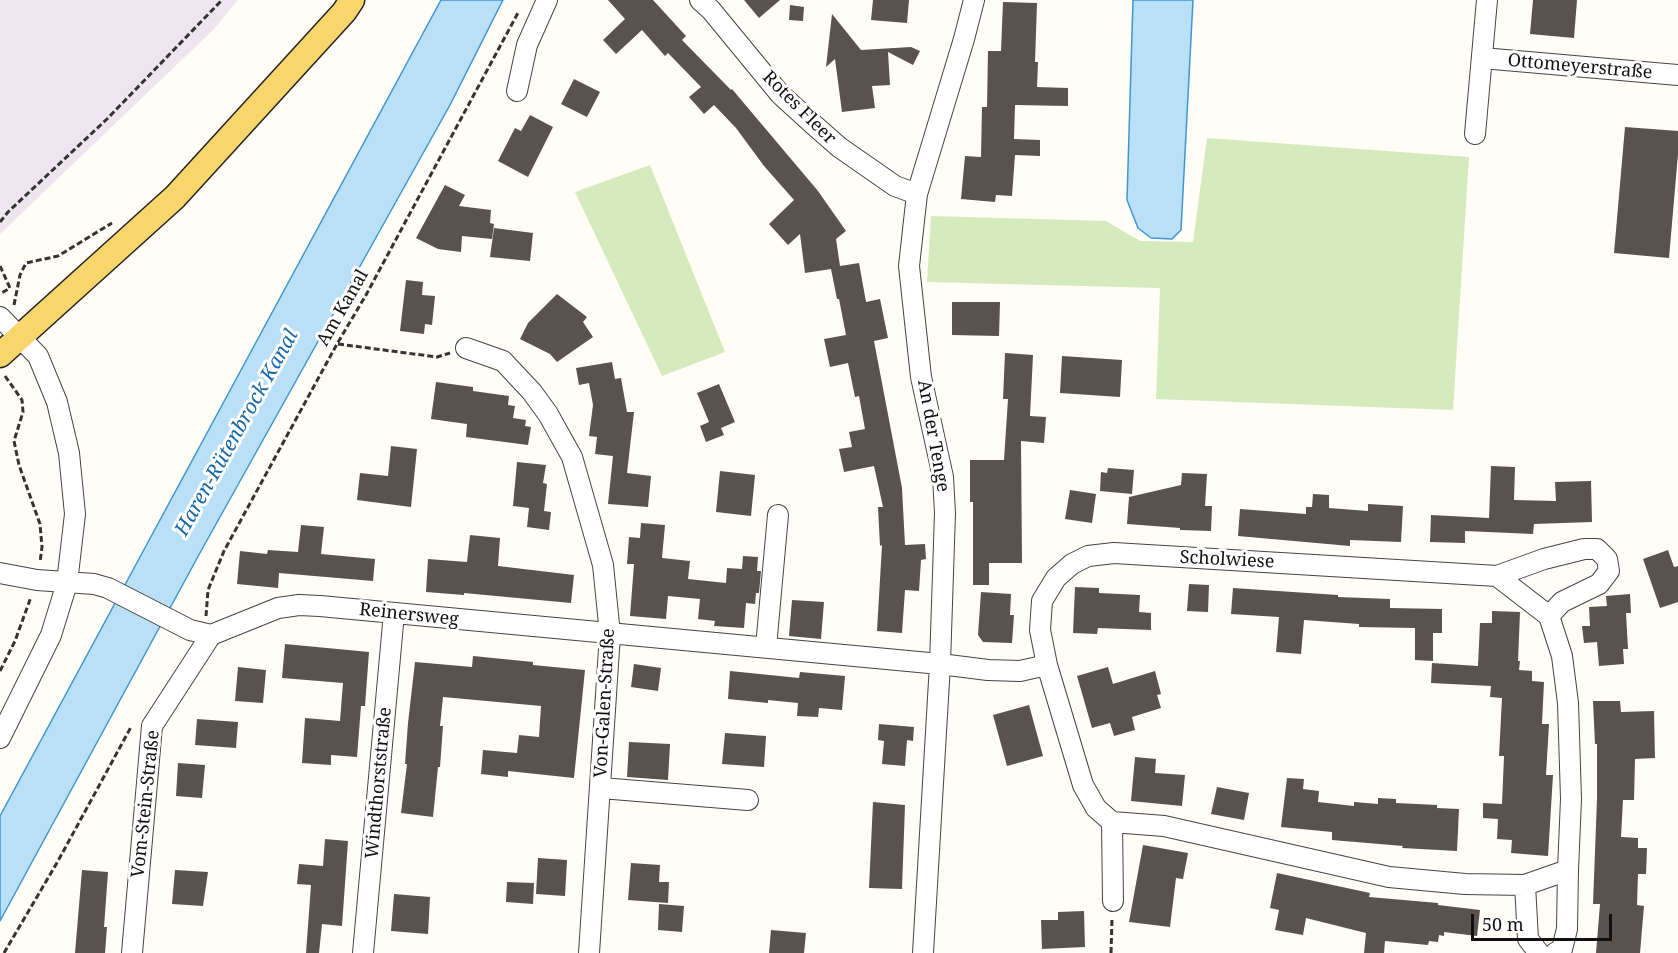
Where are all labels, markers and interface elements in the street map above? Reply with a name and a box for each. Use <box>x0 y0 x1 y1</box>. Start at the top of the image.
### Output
street label: Ottomeyerstraße <box>1507 50 1653 84</box>
street label: Rotes Fleer <box>758 67 840 149</box>
street label: Am Kanal <box>313 266 373 350</box>
water label: Haren-Rütenbrock Kanal <box>170 326 304 540</box>
street label: An der Tenge <box>913 378 953 494</box>
street label: Scholwiese <box>1179 547 1275 573</box>
street label: Reinersweg <box>358 599 460 631</box>
street label: Von-Galen-Straße <box>590 628 620 778</box>
street label: Windthorststraße <box>362 706 396 860</box>
street label: Vom-Stein-Straße <box>128 729 164 879</box>
scale bar <box>1474 902 1615 940</box>
text: 50 m <box>1482 912 1524 936</box>

